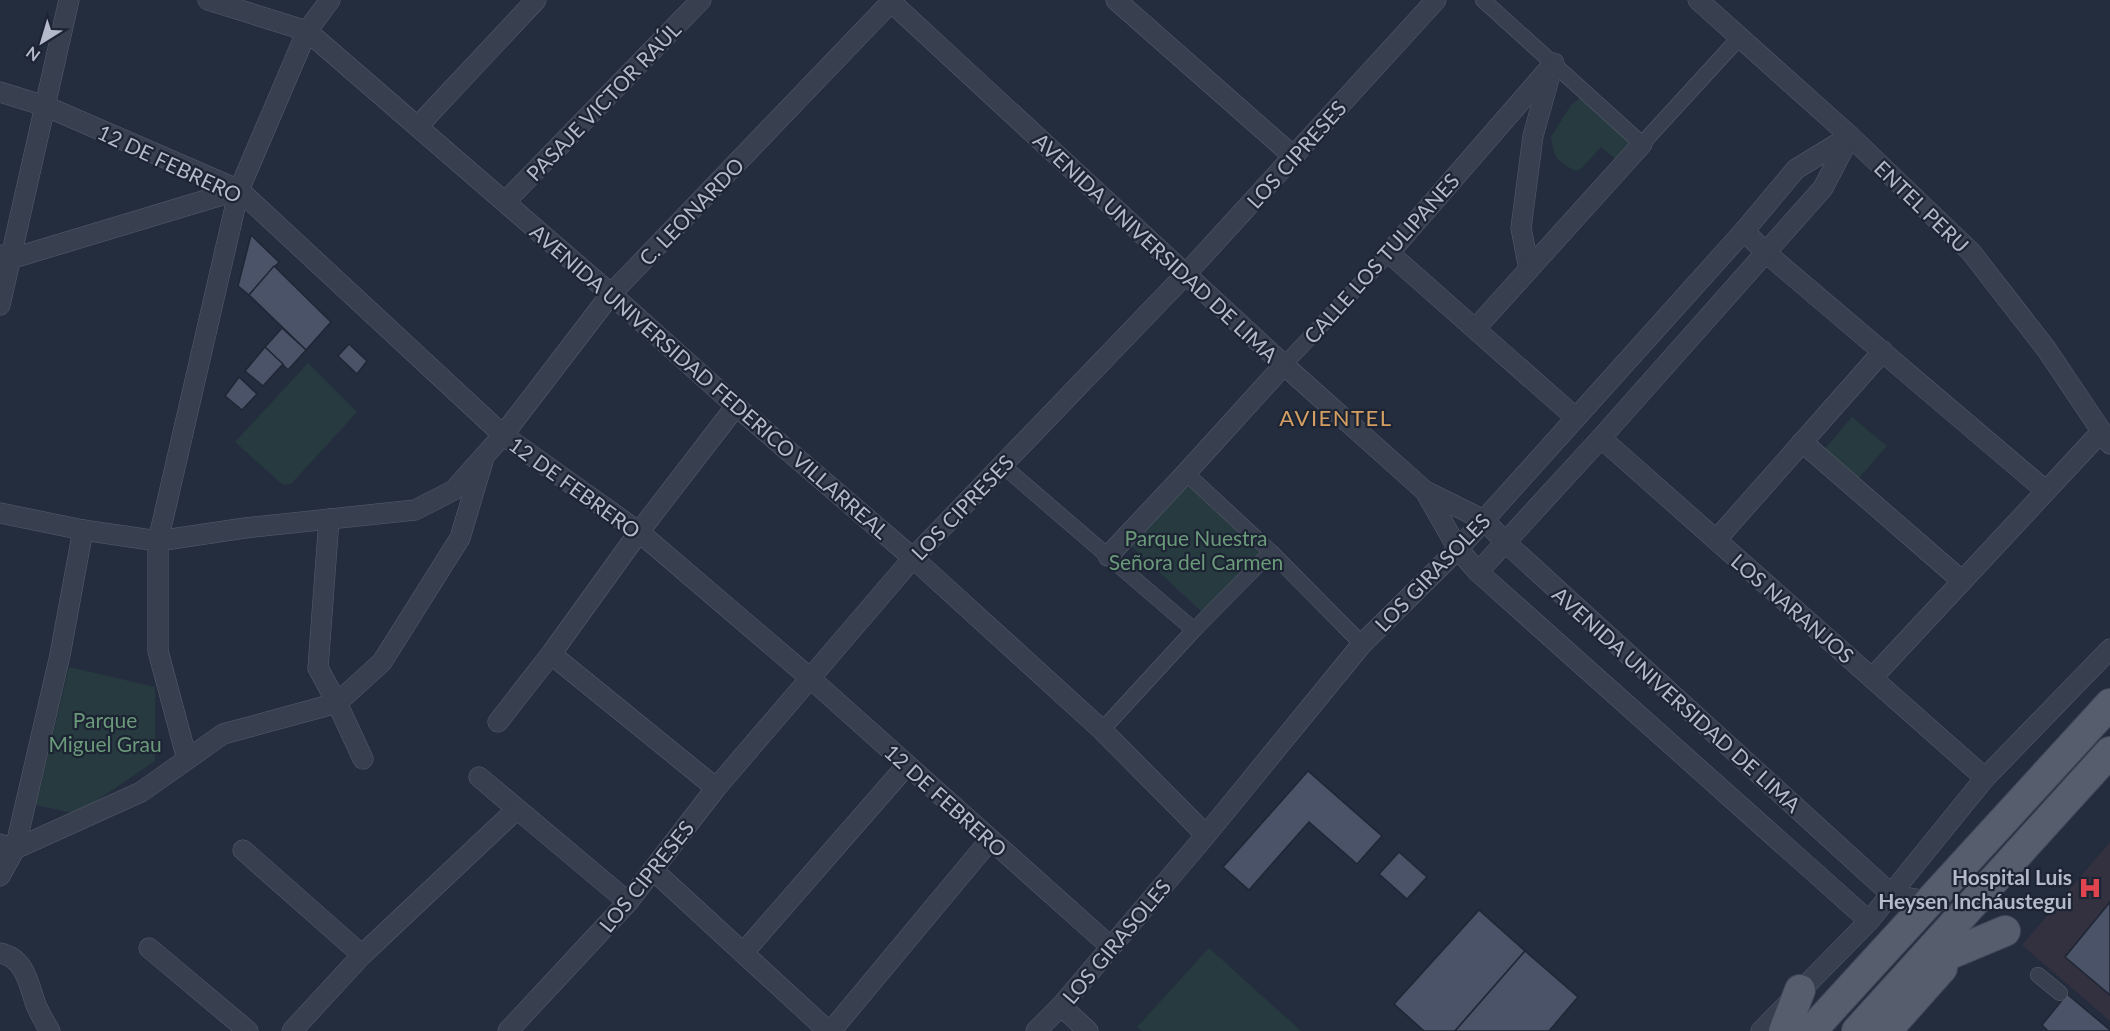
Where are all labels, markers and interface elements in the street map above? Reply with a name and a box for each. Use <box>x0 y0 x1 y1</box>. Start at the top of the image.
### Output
north arrow <box>12 12 72 72</box>
street label: PASAJE VICTOR RAÚL <box>521 16 685 186</box>
text: N <box>22 43 43 66</box>
street label: LOS CIPRESES <box>1241 95 1351 213</box>
street label: 12 DE FEBRERO <box>94 119 246 207</box>
street label: AVENIDA UNIVERSIDAD DE LIMA <box>1029 127 1284 367</box>
street label: C. LEONARDO <box>633 152 749 270</box>
street label: ENTEL PERU <box>1870 155 1974 257</box>
street label: CALLE LOS TULIPANES <box>1298 168 1464 348</box>
street label: AVENIDA UNIVERSIDAD FEDERICO VILLARREAL <box>526 218 894 544</box>
district label: AVIENTEL <box>1279 404 1393 431</box>
street label: 12 DE FEBRERO <box>505 431 645 543</box>
street label: LOS CIPRESES <box>906 449 1018 565</box>
street label: LOS GIRASOLES <box>1369 508 1495 636</box>
park label: Parque Nuestra Señora del Carmen <box>1109 525 1283 574</box>
street label: LOS NARANJOS <box>1727 548 1859 668</box>
street label: AVENIDA UNIVERSIDAD DE LIMA <box>1548 581 1807 818</box>
park label: Parque Miguel Grau <box>48 707 162 756</box>
street label: 12 DE FEBRERO <box>880 739 1012 861</box>
street label: LOS CIPRESES <box>593 815 699 937</box>
place label: Hospital Luis Heysen Incháustegui <box>1878 864 2072 913</box>
street label: LOS GIRASOLES <box>1057 874 1175 1008</box>
hospital icon: Hospital Luis Heysen Incháustegui <box>2077 875 2103 901</box>

